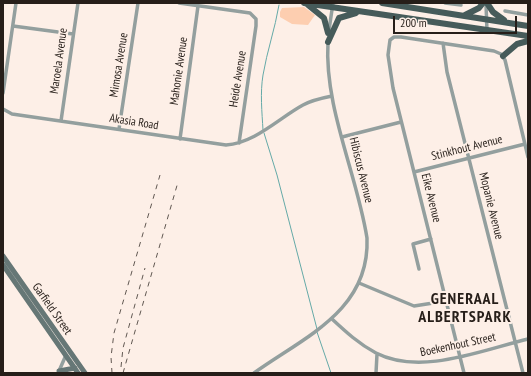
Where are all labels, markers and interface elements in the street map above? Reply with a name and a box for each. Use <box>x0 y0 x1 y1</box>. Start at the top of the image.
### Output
scale bar <box>395 8 519 34</box>
text: 200 m <box>400 15 427 30</box>
street label: Maroela Avenue <box>47 27 71 95</box>
street label: Mimosa Avenue <box>107 32 131 98</box>
street label: Mahonie Avenue <box>167 36 191 106</box>
street label: Heide Avenue <box>226 50 250 108</box>
street label: Akasia Road <box>108 111 160 133</box>
street label: Stinkhout Avenue <box>430 132 504 164</box>
street label: Hibiscus Avenue <box>346 136 376 204</box>
street label: Mopanie Avenue <box>476 171 506 241</box>
street label: Eike Avenue <box>418 172 444 224</box>
street label: Garfield Street <box>29 280 75 338</box>
district label: GENERAAL ALBERTSPARK <box>418 289 512 327</box>
street label: Boekenhout Street <box>419 330 497 360</box>

